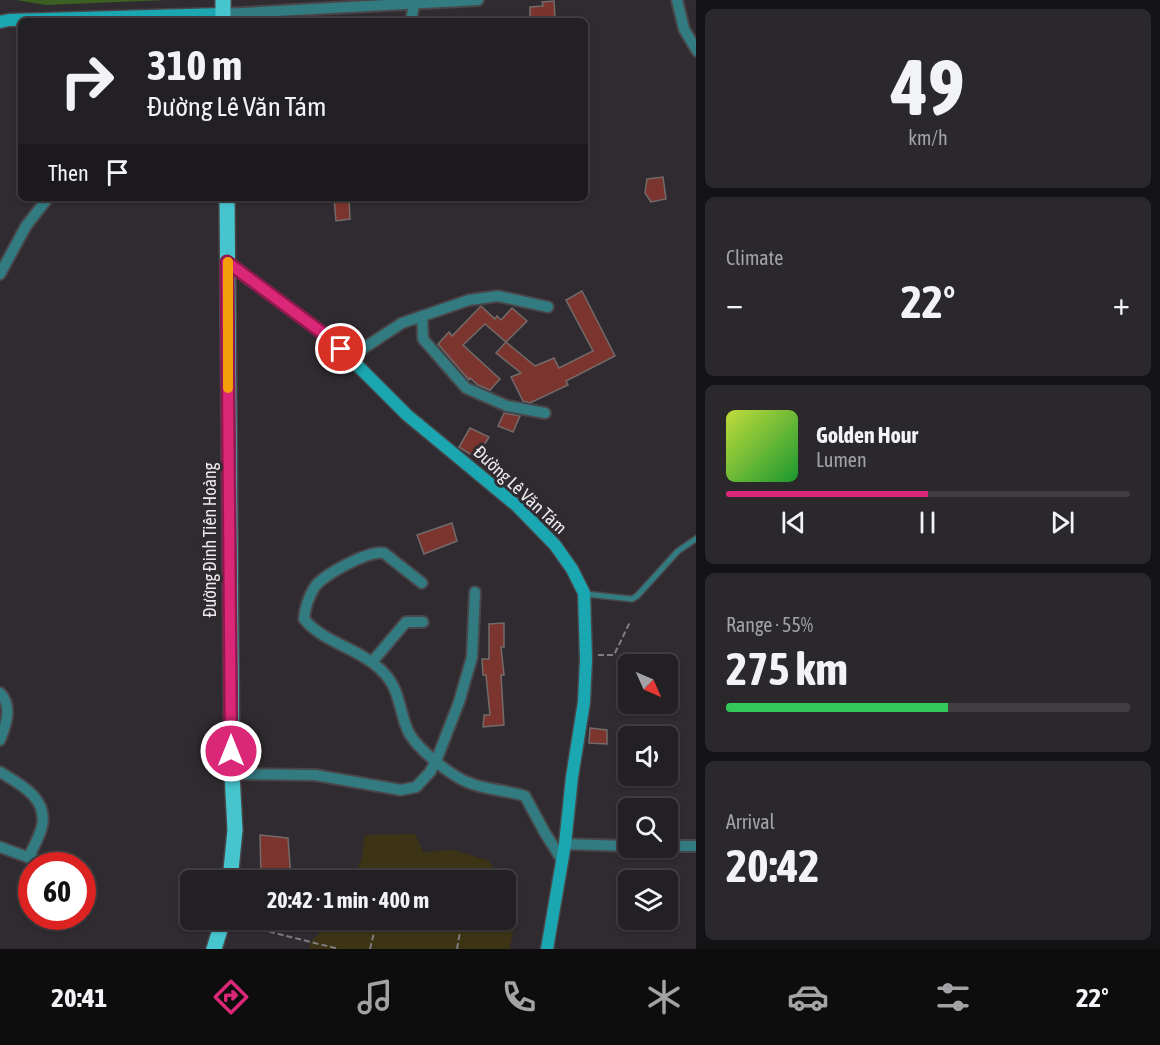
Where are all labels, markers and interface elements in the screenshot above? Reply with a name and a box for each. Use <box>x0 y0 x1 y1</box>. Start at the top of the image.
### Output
text: 310 m <box>147 41 242 89</box>
icon: right <box>48 42 126 120</box>
text: 49 <box>891 42 965 132</box>
text: Đường Lê Văn Tám <box>147 91 326 122</box>
text: km/h <box>908 126 948 149</box>
icon: arrive <box>101 156 134 189</box>
text: Then <box>48 160 89 186</box>
text: Climate <box>726 246 783 269</box>
text: 22° <box>901 276 955 328</box>
text: − <box>726 284 743 322</box>
text: + <box>1113 284 1130 322</box>
pin <box>315 323 366 374</box>
icon: arrive <box>324 332 357 365</box>
text: Golden Hour <box>816 422 918 448</box>
street label: Đường Lê Văn Tám <box>469 441 571 538</box>
text: Lumen <box>816 448 867 471</box>
street label: Đường Đinh Tiên Hoàng <box>199 462 220 618</box>
icon: previous <box>777 506 810 539</box>
icon: pause <box>911 506 944 539</box>
icon: next <box>1046 506 1079 539</box>
text: Range · 55% <box>726 613 813 636</box>
text: 275 km <box>726 643 848 695</box>
north arrow <box>618 654 678 714</box>
map controls <box>618 654 678 930</box>
position arrow <box>199 719 263 783</box>
button: sound <box>618 726 678 786</box>
button: search <box>618 798 678 858</box>
text: Arrival <box>726 810 775 833</box>
text: 20:42 <box>726 840 820 892</box>
speed limit sign: 60 <box>18 852 96 930</box>
button: layers <box>618 870 678 930</box>
text: 20:42 · 1 min · 400 m <box>267 887 429 913</box>
icon: directions <box>210 976 252 1018</box>
icon: music <box>354 976 396 1018</box>
icon: phone <box>498 976 540 1018</box>
icon: climate <box>643 976 685 1018</box>
icon: car <box>787 976 829 1018</box>
icon: filters <box>932 976 974 1018</box>
text: 20:41 <box>51 982 107 1013</box>
text: 22° <box>1076 982 1109 1013</box>

